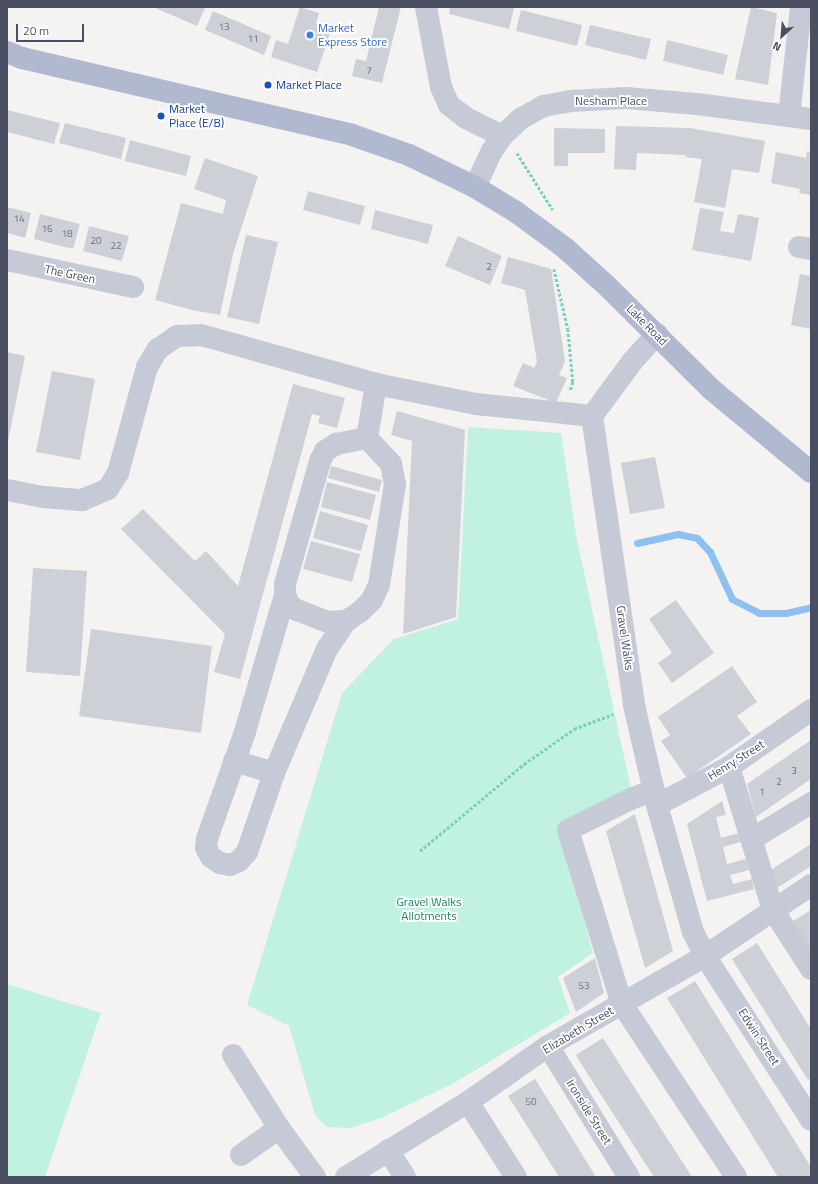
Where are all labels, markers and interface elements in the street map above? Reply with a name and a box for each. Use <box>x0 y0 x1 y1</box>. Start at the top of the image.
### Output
scale bar <box>18 16 86 42</box>
north arrow <box>762 16 802 56</box>
text: 20 m <box>23 21 49 40</box>
house number: 13 <box>218 21 230 33</box>
place label: Market Express Store <box>318 21 387 49</box>
marker: Market Express Store <box>305 30 315 40</box>
house number: 11 <box>247 33 259 45</box>
text: N <box>770 38 784 56</box>
house number: 7 <box>366 65 372 77</box>
place label: Market Place <box>276 78 342 92</box>
marker: Market Place <box>263 80 273 90</box>
street label: Nesham Place <box>575 94 647 108</box>
place label: Market Place (E/B) <box>169 102 224 130</box>
marker: Market Place (E/B) <box>156 111 166 121</box>
house number: 14 <box>13 213 25 225</box>
house number: 16 <box>41 223 53 235</box>
house number: 18 <box>61 228 73 240</box>
house number: 20 <box>90 235 102 247</box>
house number: 22 <box>110 240 122 252</box>
house number: 2 <box>486 261 492 273</box>
street label: The Green <box>43 262 97 286</box>
street label: Lake Road <box>624 302 670 348</box>
street label: Gravel Walks <box>613 605 637 671</box>
street label: Henry Street <box>705 737 767 783</box>
house number: 3 <box>791 765 797 777</box>
house number: 2 <box>776 776 782 788</box>
house number: 1 <box>759 786 765 798</box>
park label: Gravel Walks Allotments <box>396 895 462 923</box>
house number: 53 <box>578 980 590 992</box>
street label: Elizabeth Street <box>540 1003 616 1057</box>
street label: Edwin Street <box>735 1006 783 1068</box>
street label: Ironside Street <box>563 1077 615 1147</box>
house number: 50 <box>525 1096 537 1108</box>

